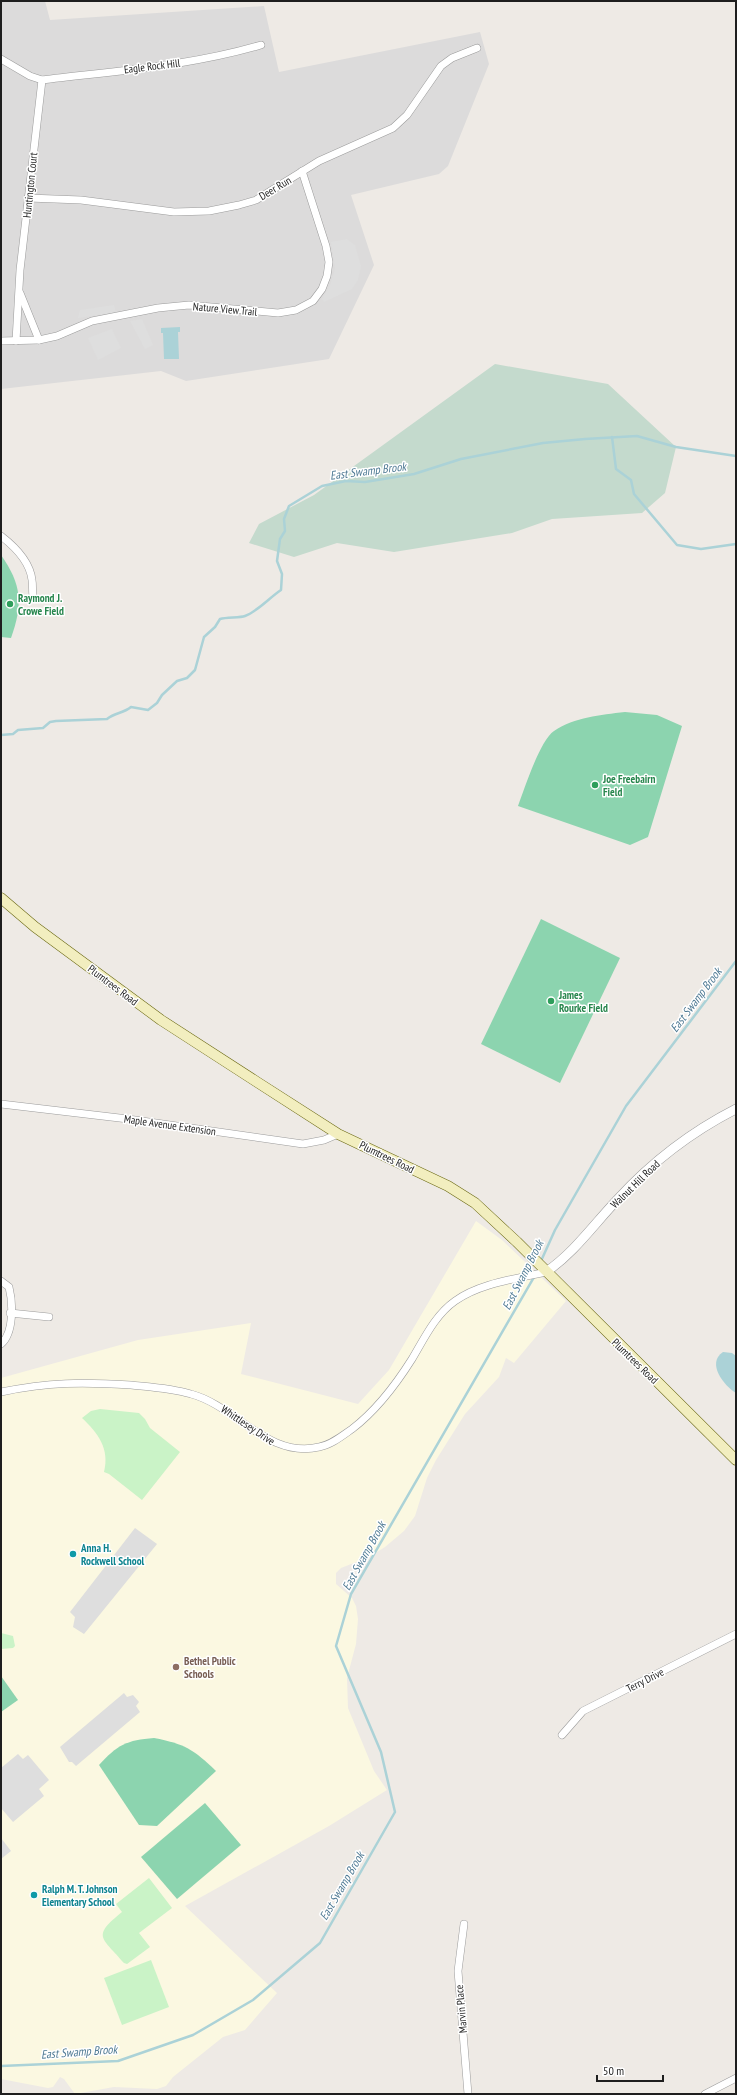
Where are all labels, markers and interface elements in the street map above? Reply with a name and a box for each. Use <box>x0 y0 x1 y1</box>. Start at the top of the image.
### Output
street label: Eagle Rock Hill <box>123 56 181 76</box>
street label: Huntington Court <box>20 151 40 219</box>
street label: Deer Run <box>256 173 294 203</box>
street label: Nature View Trail <box>192 299 258 319</box>
water label: East Swamp Brook <box>329 458 408 483</box>
place label: Raymond J. Crowe Field <box>18 591 64 618</box>
marker: Raymond J. Crowe Field <box>5 599 15 609</box>
place label: Joe Freebairn Field <box>602 772 655 799</box>
marker: Joe Freebairn Field <box>590 780 600 790</box>
street label: Plumtrees Road <box>85 962 141 1009</box>
water label: East Swamp Brook <box>667 964 725 1035</box>
place label: James Rourke Field <box>558 988 608 1015</box>
marker: James Rourke Field <box>546 996 556 1006</box>
street label: Maple Avenue Extension <box>123 1112 217 1138</box>
street label: Plumtrees Road <box>357 1138 417 1176</box>
street label: Walnut Hill Road <box>607 1157 663 1211</box>
water label: East Swamp Brook <box>499 1236 547 1312</box>
street label: Plumtrees Road <box>609 1335 661 1387</box>
street label: Whittlesey Drive <box>218 1402 278 1448</box>
water label: East Swamp Brook <box>338 1518 389 1593</box>
place label: Anna H. Rockwell School <box>80 1541 145 1568</box>
marker: Anna H. Rockwell School <box>68 1549 78 1559</box>
place label: Bethel Public Schools <box>184 1654 236 1681</box>
marker: Bethel Public Schools <box>171 1662 181 1672</box>
street label: Terry Drive <box>624 1664 667 1695</box>
water label: East Swamp Brook <box>316 1848 368 1923</box>
place label: Ralph M. T. Johnson Elementary School <box>42 1882 118 1909</box>
marker: Ralph M. T. Johnson Elementary School <box>29 1890 39 1900</box>
street label: Marvin Place <box>452 1984 470 2034</box>
water label: East Swamp Brook <box>40 2041 119 2062</box>
scale bar <box>597 2057 663 2083</box>
text: 50 m <box>603 2063 624 2078</box>

